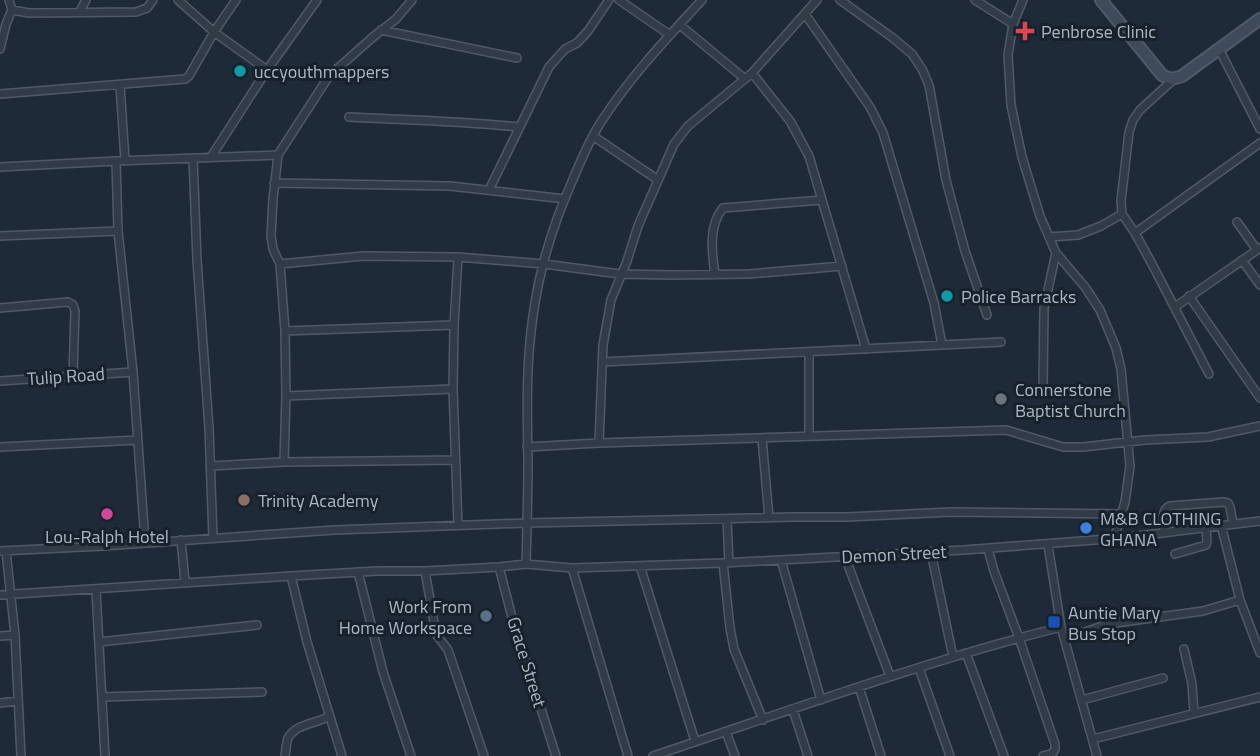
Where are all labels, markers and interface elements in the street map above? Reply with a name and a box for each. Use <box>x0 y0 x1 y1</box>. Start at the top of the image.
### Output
place label: Penbrose Clinic <box>1041 18 1156 45</box>
marker: Penbrose Clinic <box>1015 21 1035 41</box>
place label: uccyouthmappers <box>254 58 389 85</box>
marker: uccyouthmappers <box>232 63 248 79</box>
place label: Police Barracks <box>961 283 1076 310</box>
marker: Police Barracks <box>939 288 955 304</box>
street label: Tulip Road <box>26 360 106 392</box>
place label: Connerstone Baptist Church <box>1015 376 1126 424</box>
marker: Connerstone Baptist Church <box>993 391 1009 407</box>
place label: Trinity Academy <box>258 487 379 514</box>
marker: Trinity Academy <box>236 492 252 508</box>
place label: M&B CLOTHING GHANA <box>1100 505 1221 553</box>
marker: Lou-Ralph Hotel <box>99 506 115 522</box>
marker: M&B CLOTHING GHANA <box>1078 520 1094 536</box>
place label: Lou-Ralph Hotel <box>45 523 169 550</box>
street label: Demon Street <box>841 538 948 570</box>
place label: Work From Home Workspace <box>339 593 472 641</box>
place label: Auntie Mary Bus Stop <box>1068 599 1161 647</box>
marker: Work From Home Workspace <box>478 608 494 624</box>
street label: Grace Street <box>500 613 554 711</box>
marker: Auntie Mary Bus Stop <box>1046 614 1062 630</box>

